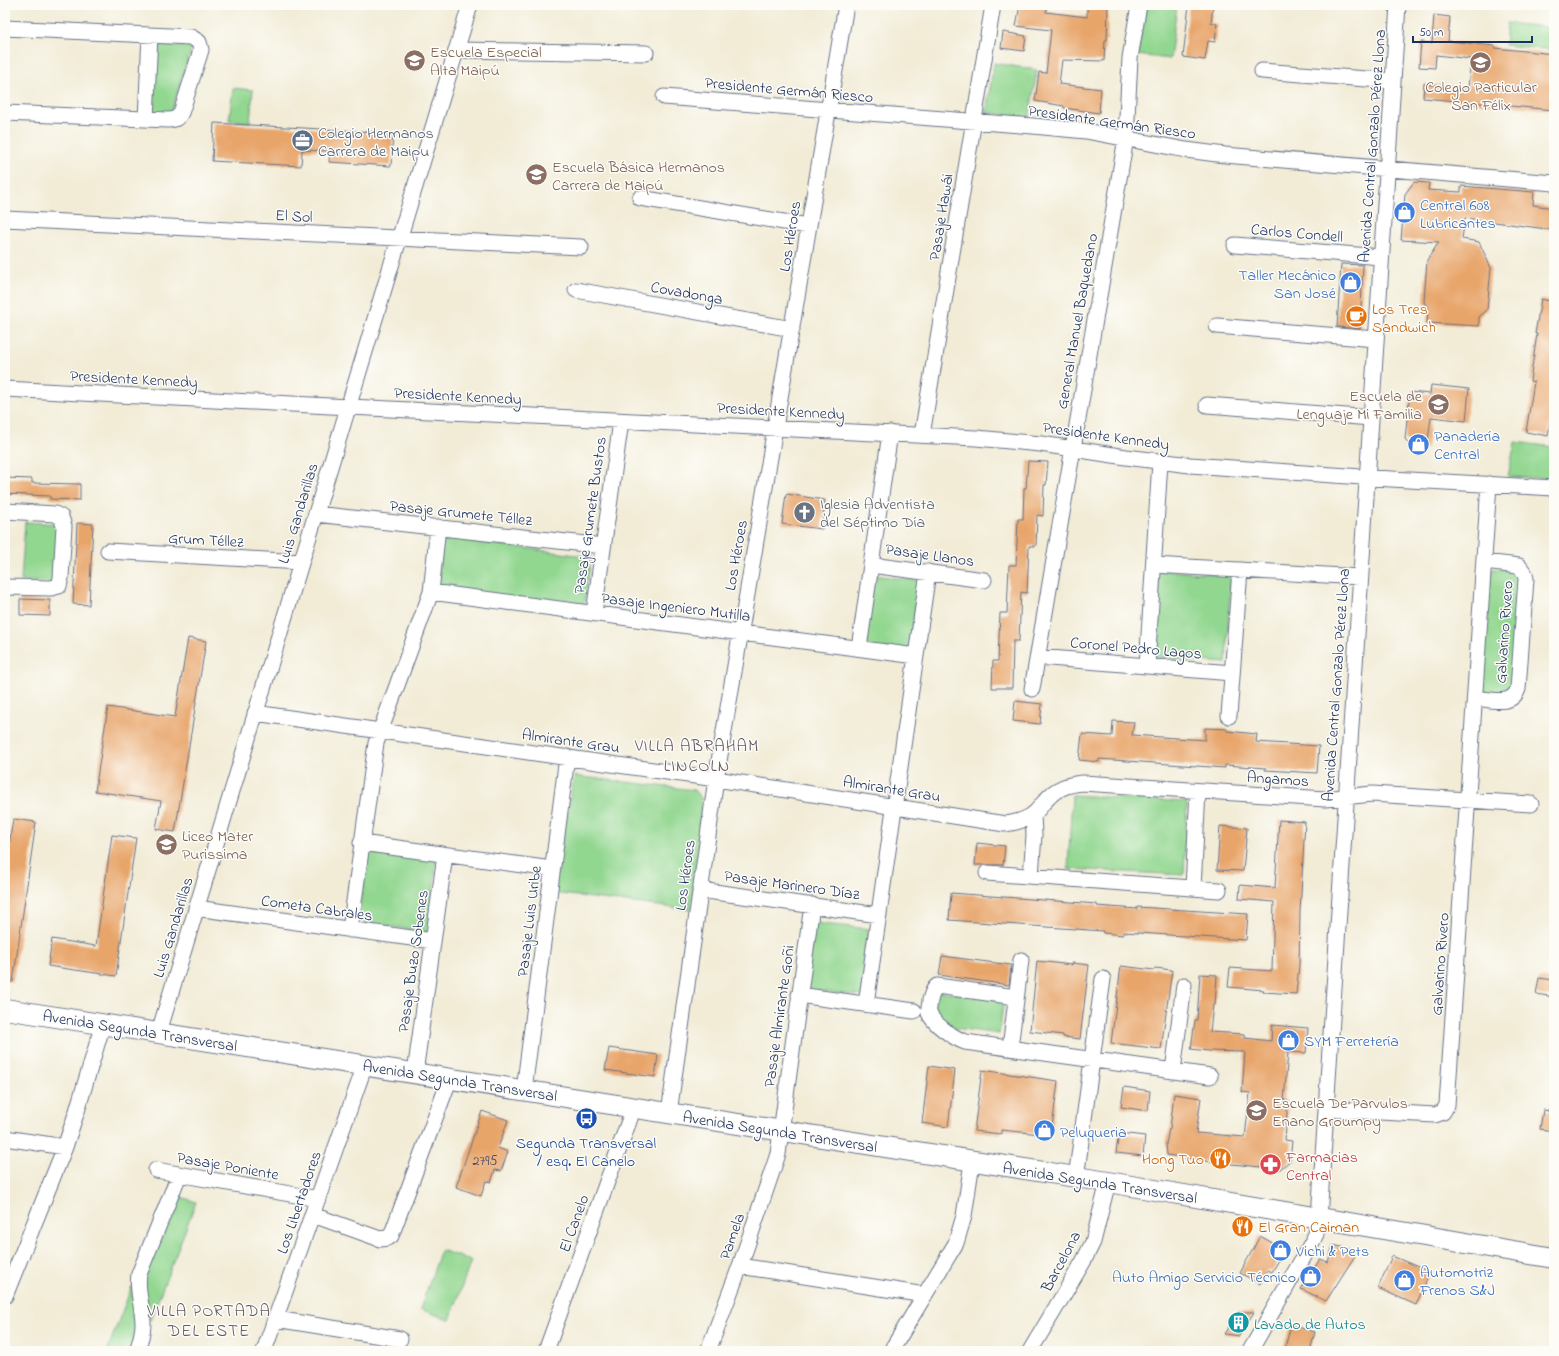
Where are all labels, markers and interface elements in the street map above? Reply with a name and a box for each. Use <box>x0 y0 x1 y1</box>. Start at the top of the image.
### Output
scale bar <box>1413 18 1532 44</box>
text: 50 m <box>1419 24 1443 42</box>
street label: Avenida Central Gonzalo Pérez Llona <box>1353 29 1393 264</box>
place label: Escuela Especial Alta Maipú <box>430 41 542 83</box>
school or university icon: Escuela Especial Alta Maipú <box>402 47 428 73</box>
school or university icon: Colegio Particular San Félix <box>1468 49 1494 75</box>
street label: Presidente Germán Riesco <box>704 72 874 110</box>
place label: Colegio Particular San Félix <box>1425 76 1537 118</box>
street label: Presidente Germán Riesco <box>1026 99 1197 147</box>
place label: Colegio Hermanos Carrera de Maipu <box>318 122 434 164</box>
office icon: Colegio Hermanos Carrera de Maipu <box>290 128 316 154</box>
place label: Escuela Básica Hermanos Carrera de Maipú <box>552 156 725 198</box>
school or university icon: Escuela Básica Hermanos Carrera de Maipú <box>523 162 549 188</box>
street label: Pasaje Hawái <box>923 172 961 262</box>
place label: Central 608 Lubricantes <box>1420 194 1496 236</box>
street label: Los Héroes <box>774 199 808 273</box>
shop icon: Central 608 Lubricantes <box>1392 200 1418 226</box>
street label: El Sol <box>275 204 313 230</box>
street label: Carlos Condell <box>1250 218 1344 250</box>
street label: General Manuel Baquedano <box>1051 232 1105 411</box>
place label: Taller Mecánico San José <box>1238 264 1337 306</box>
shop icon: Taller Mecánico San José <box>1338 270 1364 296</box>
street label: Covadonga <box>649 276 725 312</box>
place label: Los Tres Sandwich <box>1372 298 1436 340</box>
cafe icon: Los Tres Sandwich <box>1343 304 1369 330</box>
street label: Presidente Kennedy <box>69 365 198 395</box>
street label: Presidente Kennedy <box>393 382 522 412</box>
place label: Escuela de Lenguaje Mi Familia <box>1297 385 1423 427</box>
school or university icon: Escuela de Lenguaje Mi Familia <box>1425 391 1451 417</box>
street label: Presidente Kennedy <box>716 397 845 427</box>
street label: Presidente Kennedy <box>1041 416 1171 458</box>
place label: Panadería Central <box>1434 425 1500 467</box>
shop icon: Panadería Central <box>1406 431 1432 457</box>
street label: Pasaje Grumete Bustos <box>568 435 614 595</box>
street label: Luis Gandarillas <box>272 460 326 567</box>
place label: Iglesia Adventista del Séptimo Día <box>820 493 935 535</box>
street label: Pasaje Grumete Téllez <box>388 495 534 533</box>
church icon: Iglesia Adventista del Séptimo Día <box>791 499 817 525</box>
street label: Los Héroes <box>719 518 755 593</box>
street label: Grum Téllez <box>168 527 244 555</box>
street label: Pasaje Llanos <box>884 538 976 574</box>
street label: Avenida Central Gonzalo Pérez Llona <box>1317 568 1357 803</box>
street label: Galvarino Rivero <box>1489 580 1521 684</box>
street label: Pasaje Ingeniero Mutilla <box>600 587 752 629</box>
street label: Coronel Pedro Lagos <box>1069 631 1203 667</box>
street label: Almirante Grau <box>520 723 621 761</box>
district label: VILLA ABRAHAM LINCOLN <box>634 734 759 779</box>
street label: Angamos <box>1246 766 1310 794</box>
street label: Almirante Grau <box>841 770 942 810</box>
place label: Liceo Mater Purissima <box>182 825 253 867</box>
school or university icon: Liceo Mater Purissima <box>154 831 180 857</box>
street label: Los Héroes <box>669 838 703 912</box>
street label: Pasaje Luis Uribe <box>511 864 549 978</box>
street label: Pasaje Marinero Díaz <box>722 865 861 907</box>
street label: Luis Gandarillas <box>147 874 201 981</box>
street label: Pasaje Buzo Sobenes <box>392 888 436 1034</box>
street label: Cometa Cabrales <box>260 889 374 929</box>
street label: Galvarino Rivero <box>1425 912 1457 1016</box>
street label: Pasaje Almirante Goñi <box>758 944 802 1089</box>
street label: Avenida Segunda Transversal <box>41 1005 239 1059</box>
shop icon: SYM Ferretería <box>1276 1027 1302 1053</box>
place label: SYM Ferretería <box>1304 1030 1399 1054</box>
street label: Avenida Segunda Transversal <box>361 1055 559 1109</box>
place label: Escuela De Parvulos Enano Groumpy <box>1272 1092 1408 1134</box>
school or university icon: Escuela De Parvulos Enano Groumpy <box>1244 1098 1270 1124</box>
bus stop icon: Segunda Transversal / esq. El Canelo <box>573 1105 599 1131</box>
street label: Avenida Segunda Transversal <box>681 1106 879 1160</box>
shop icon: Peluqueria <box>1032 1118 1058 1144</box>
place label: Peluqueria <box>1060 1121 1127 1145</box>
place label: Segunda Transversal / esq. El Canelo <box>516 1132 656 1174</box>
restaurant icon: Hong Tuo <box>1207 1145 1233 1171</box>
street label: Pasaje Poniente <box>175 1146 281 1188</box>
place label: Farmacias Central <box>1285 1146 1358 1188</box>
street label: Los Libertadores <box>271 1148 329 1257</box>
place label: Hong Tuo <box>1142 1148 1204 1172</box>
house number: 2795 <box>473 1151 497 1172</box>
pharmacy icon: Farmacias Central <box>1257 1152 1283 1178</box>
street label: Avenida Segunda Transversal <box>1001 1157 1199 1211</box>
street label: El Canelo <box>553 1191 596 1256</box>
street label: Pamela <box>714 1210 752 1263</box>
restaurant icon: El Gran Caiman <box>1230 1213 1256 1239</box>
place label: El Gran Caiman <box>1258 1216 1359 1240</box>
street label: Barcelona <box>1035 1227 1088 1298</box>
shop icon: Vichi & Pets <box>1267 1237 1293 1263</box>
place label: Vichi & Pets <box>1295 1240 1369 1264</box>
place label: Automotriz Frenos S&J <box>1419 1261 1495 1303</box>
shop icon: Auto Amigo Servicio Técnico <box>1298 1263 1324 1289</box>
place label: Auto Amigo Servicio Técnico <box>1112 1266 1296 1290</box>
shop icon: Automotriz Frenos S&J <box>1391 1267 1417 1293</box>
district label: VILLA PORTADA DEL ESTE <box>146 1299 271 1344</box>
building icon: Lavado de Autos <box>1226 1310 1252 1336</box>
place label: Lavado de Autos <box>1254 1313 1366 1337</box>

